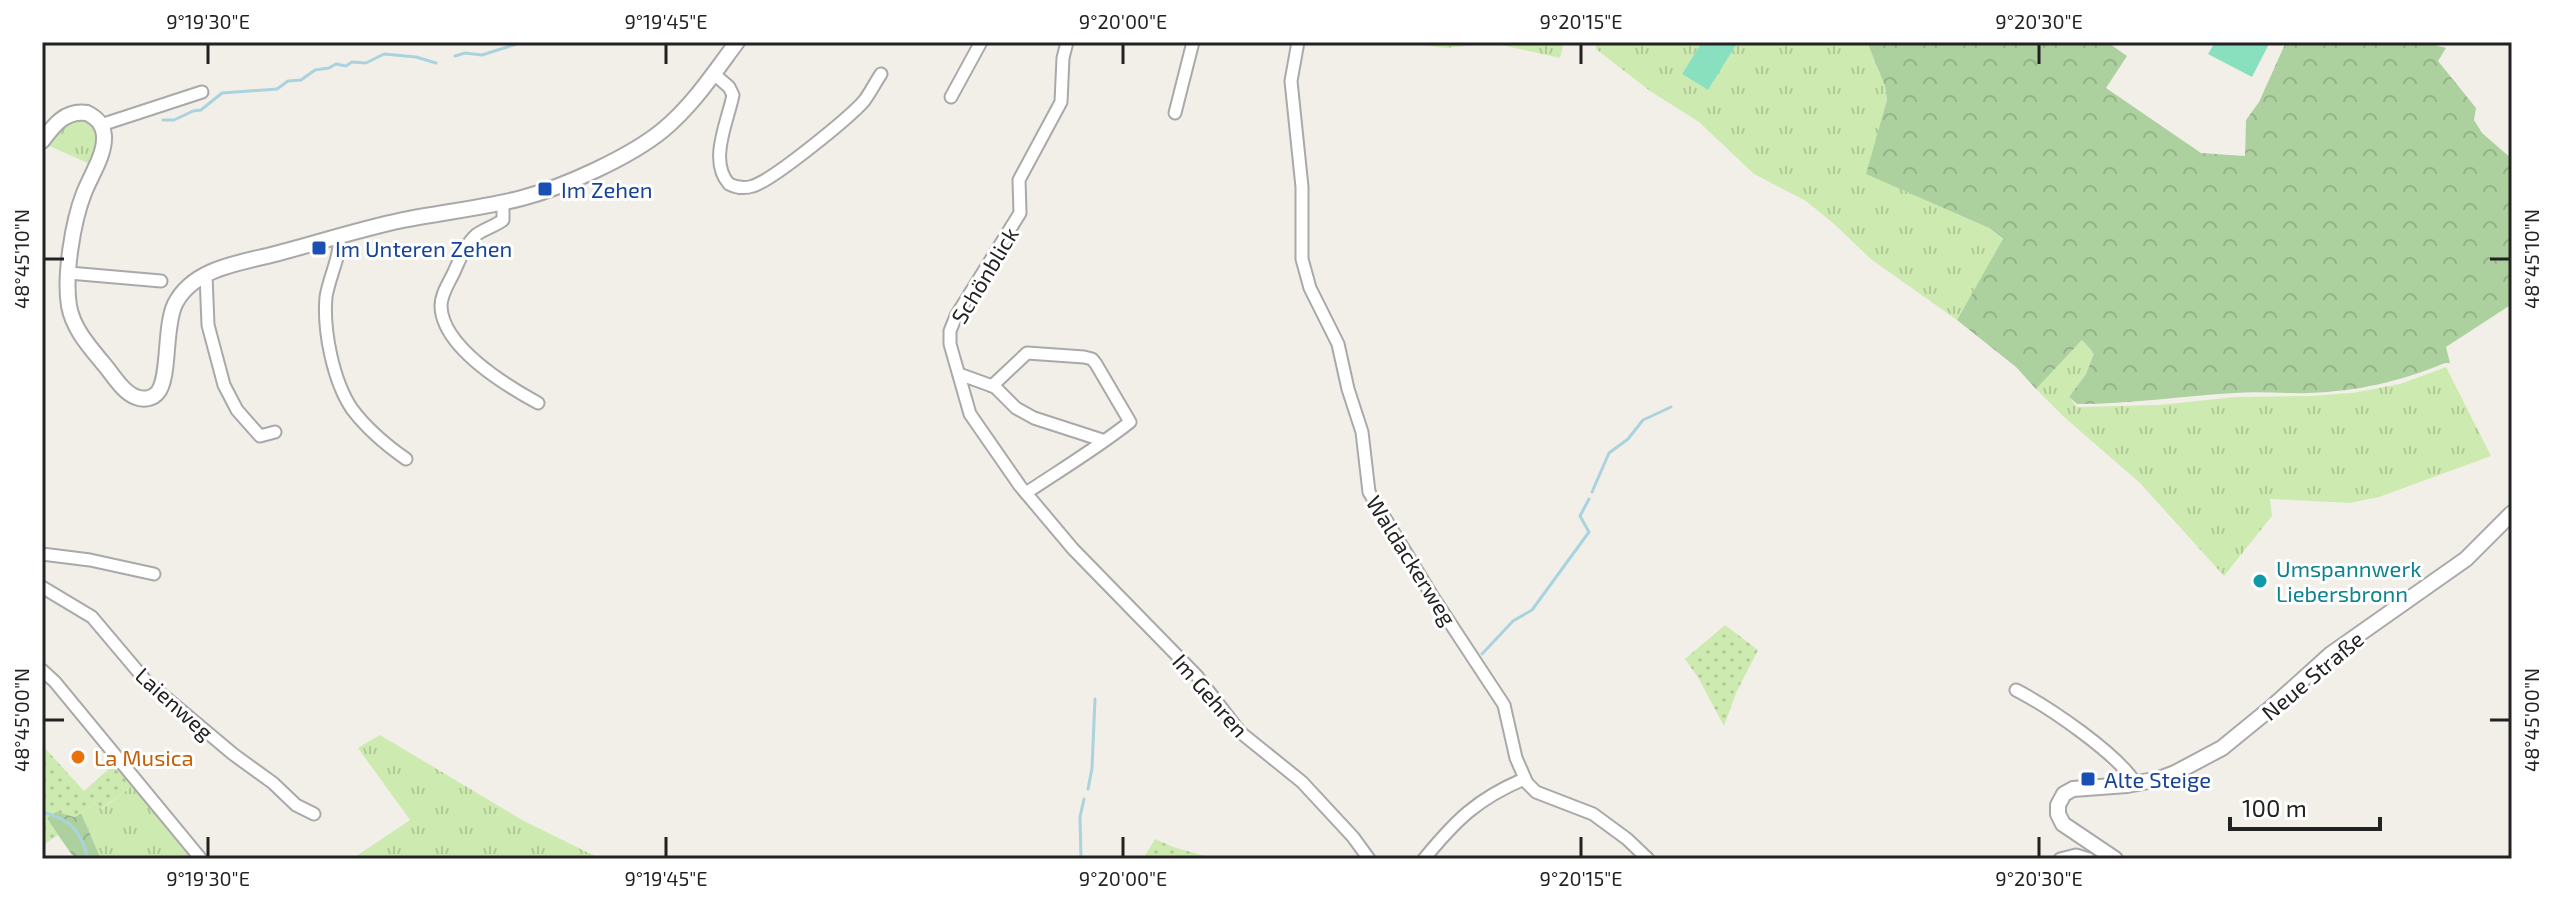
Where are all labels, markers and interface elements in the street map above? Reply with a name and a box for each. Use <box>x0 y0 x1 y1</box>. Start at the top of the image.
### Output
text: 9°19'30"E <box>166 9 250 33</box>
text: 9°19'45"E <box>624 9 708 33</box>
text: 9°20'00"E <box>1079 9 1167 33</box>
text: 9°20'15"E <box>1539 9 1623 33</box>
text: 9°20'30"E <box>1995 9 2083 33</box>
place label: Im Zehen <box>561 176 653 202</box>
marker: Im Zehen <box>536 180 554 198</box>
text: 48°45'10"N <box>9 209 33 309</box>
text: 48°45'10"N <box>2519 209 2543 309</box>
street label: Schönblick <box>945 222 1023 328</box>
place label: Im Unteren Zehen <box>335 235 512 261</box>
marker: Im Unteren Zehen <box>310 239 328 257</box>
street label: Waldackerweg <box>1362 490 1462 630</box>
place label: Umspannwerk Liebersbronn <box>2276 555 2421 606</box>
marker: Umspannwerk Liebersbronn <box>2251 572 2269 590</box>
street label: Neue Straße <box>2256 625 2368 725</box>
street label: Im Gehren <box>1168 648 1254 742</box>
street label: Laienweg <box>131 661 219 745</box>
text: 48°45'00"N <box>9 668 33 772</box>
text: 48°45'00"N <box>2519 668 2543 772</box>
place label: La Musica <box>94 744 194 770</box>
marker: La Musica <box>69 748 87 766</box>
place label: Alte Steige <box>2104 766 2211 792</box>
marker: Alte Steige <box>2079 770 2097 788</box>
scale bar <box>2230 781 2380 831</box>
text: 100 m <box>2242 793 2307 822</box>
text: 9°19'30"E <box>166 866 250 890</box>
text: 9°19'45"E <box>624 866 708 890</box>
text: 9°20'00"E <box>1079 866 1167 890</box>
text: 9°20'15"E <box>1539 866 1623 890</box>
text: 9°20'30"E <box>1995 866 2083 890</box>

